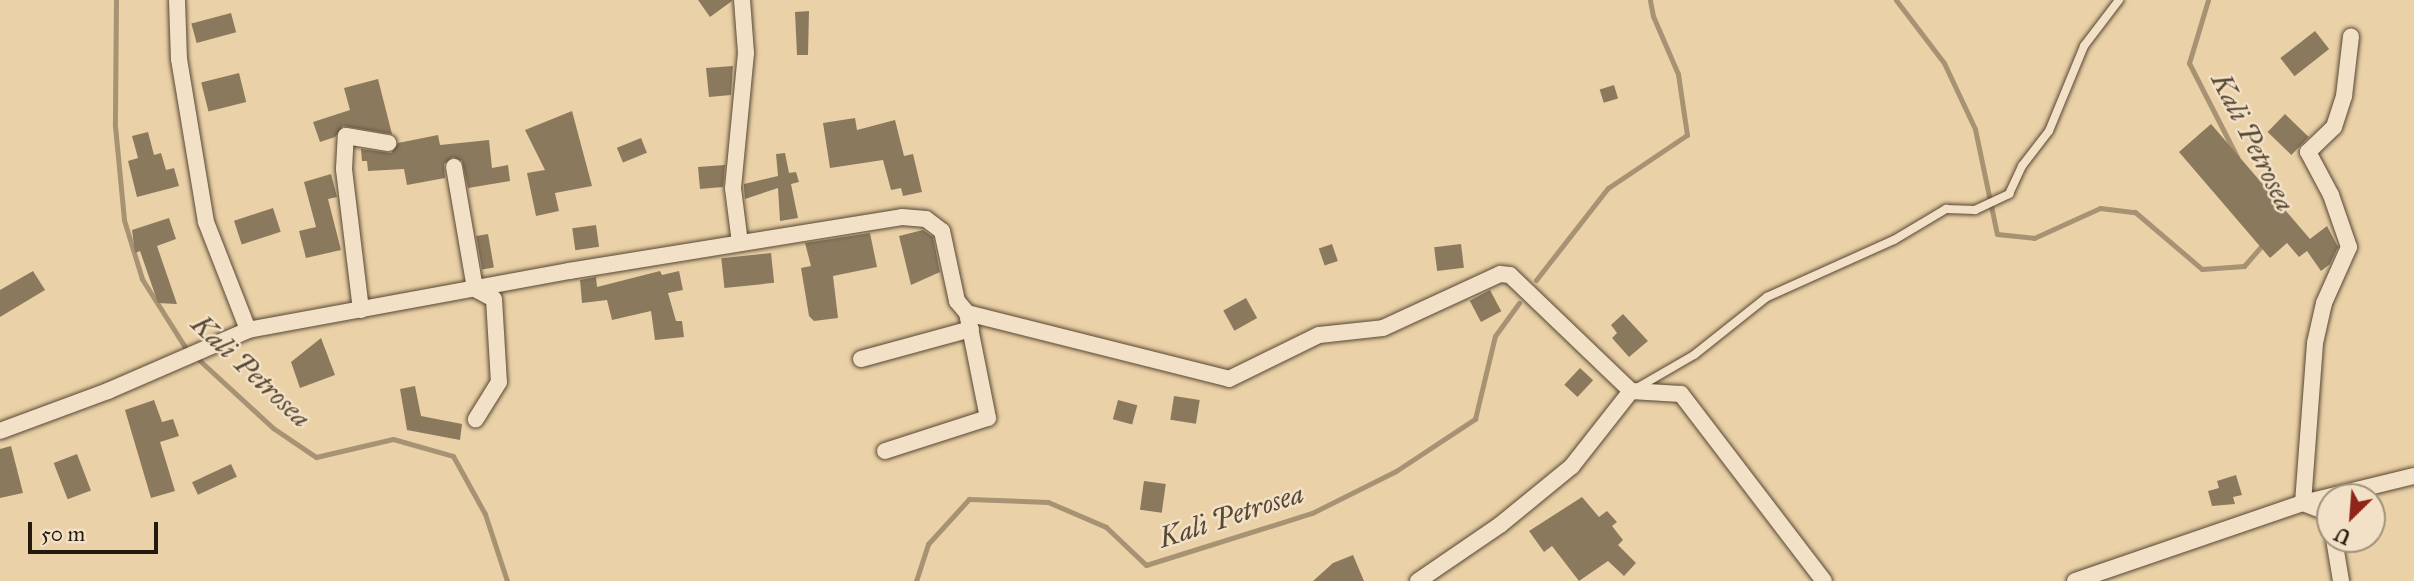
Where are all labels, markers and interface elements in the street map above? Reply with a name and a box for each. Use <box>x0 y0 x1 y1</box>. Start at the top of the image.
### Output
water label: Kali Petrosea <box>2204 67 2302 217</box>
water label: Kali Petrosea <box>185 307 317 435</box>
water label: Kali Petrosea <box>1154 477 1308 555</box>
north arrow <box>2316 483 2386 553</box>
scale bar <box>32 508 161 552</box>
text: 50 m <box>41 521 85 547</box>
text: U <box>2331 522 2354 549</box>

